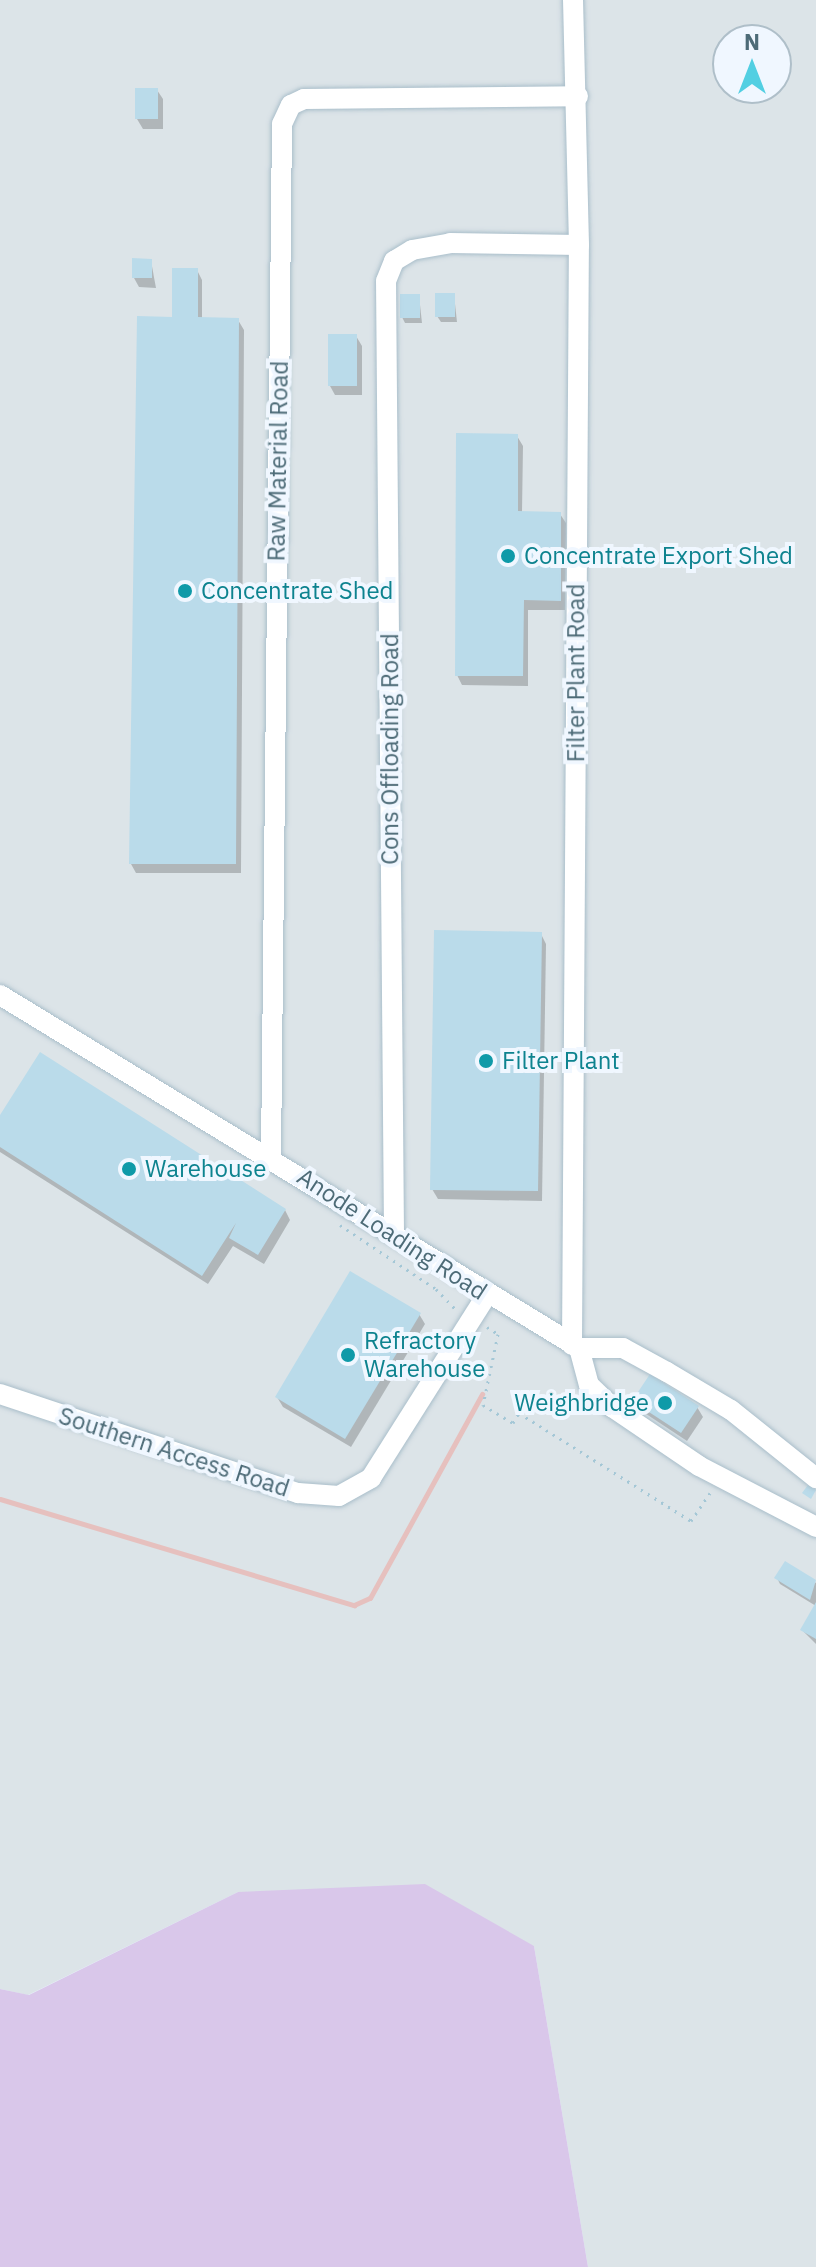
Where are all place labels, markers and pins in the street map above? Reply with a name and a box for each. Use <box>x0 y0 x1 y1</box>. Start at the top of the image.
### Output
place label: Concentrate Export Shed <box>524 542 793 570</box>
marker: Concentrate Export Shed <box>499 547 517 565</box>
place label: Concentrate Shed <box>201 577 394 605</box>
marker: Concentrate Shed <box>176 582 194 600</box>
place label: Filter Plant <box>502 1047 620 1075</box>
marker: Filter Plant <box>477 1052 495 1070</box>
place label: Warehouse <box>145 1155 266 1183</box>
marker: Warehouse <box>120 1160 138 1178</box>
place label: Refractory Warehouse <box>364 1327 485 1383</box>
marker: Refractory Warehouse <box>339 1346 357 1364</box>
place label: Weighbridge <box>514 1389 649 1417</box>
marker: Weighbridge <box>656 1394 674 1412</box>

